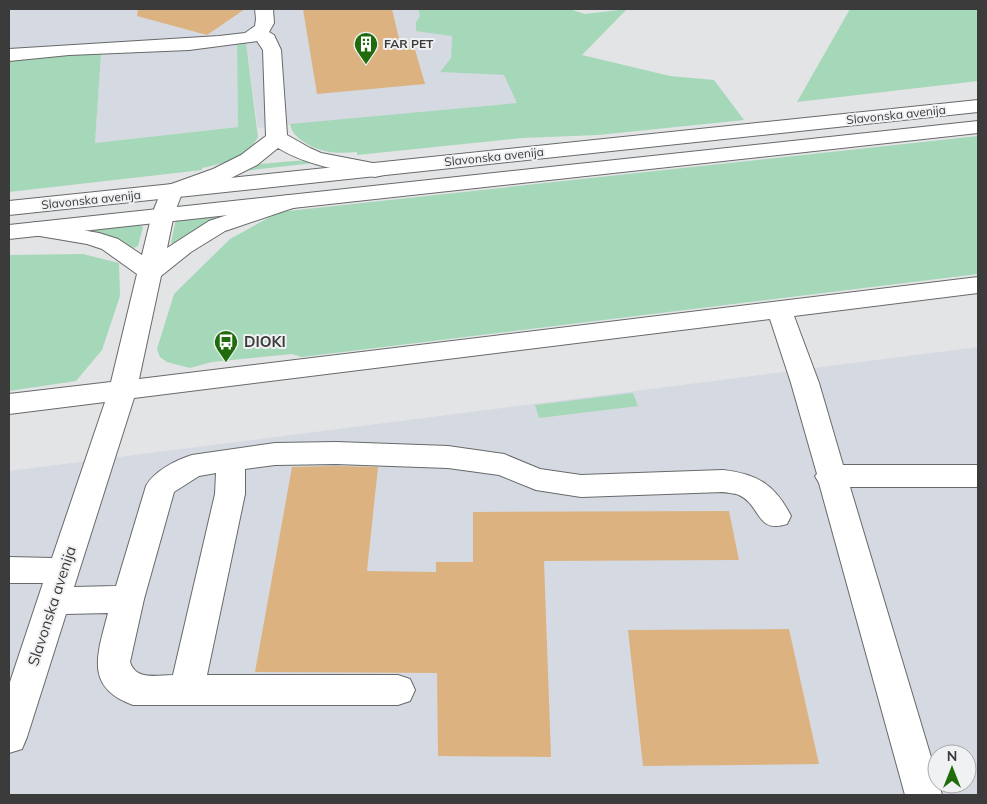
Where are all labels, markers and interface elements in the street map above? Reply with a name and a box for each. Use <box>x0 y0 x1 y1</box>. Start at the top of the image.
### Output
building icon: FAR PET <box>353 31 379 65</box>
place label: FAR PET <box>384 36 434 51</box>
street label: Slavonska avenija <box>845 102 946 127</box>
street label: Slavonska avenija <box>443 144 544 169</box>
street label: Slavonska avenija <box>40 187 141 212</box>
bus stop icon: DIOKI <box>213 329 239 363</box>
place label: DIOKI <box>244 332 286 351</box>
street label: Slavonska avenija <box>23 543 80 668</box>
north arrow <box>927 744 977 794</box>
text: N <box>947 747 957 765</box>

